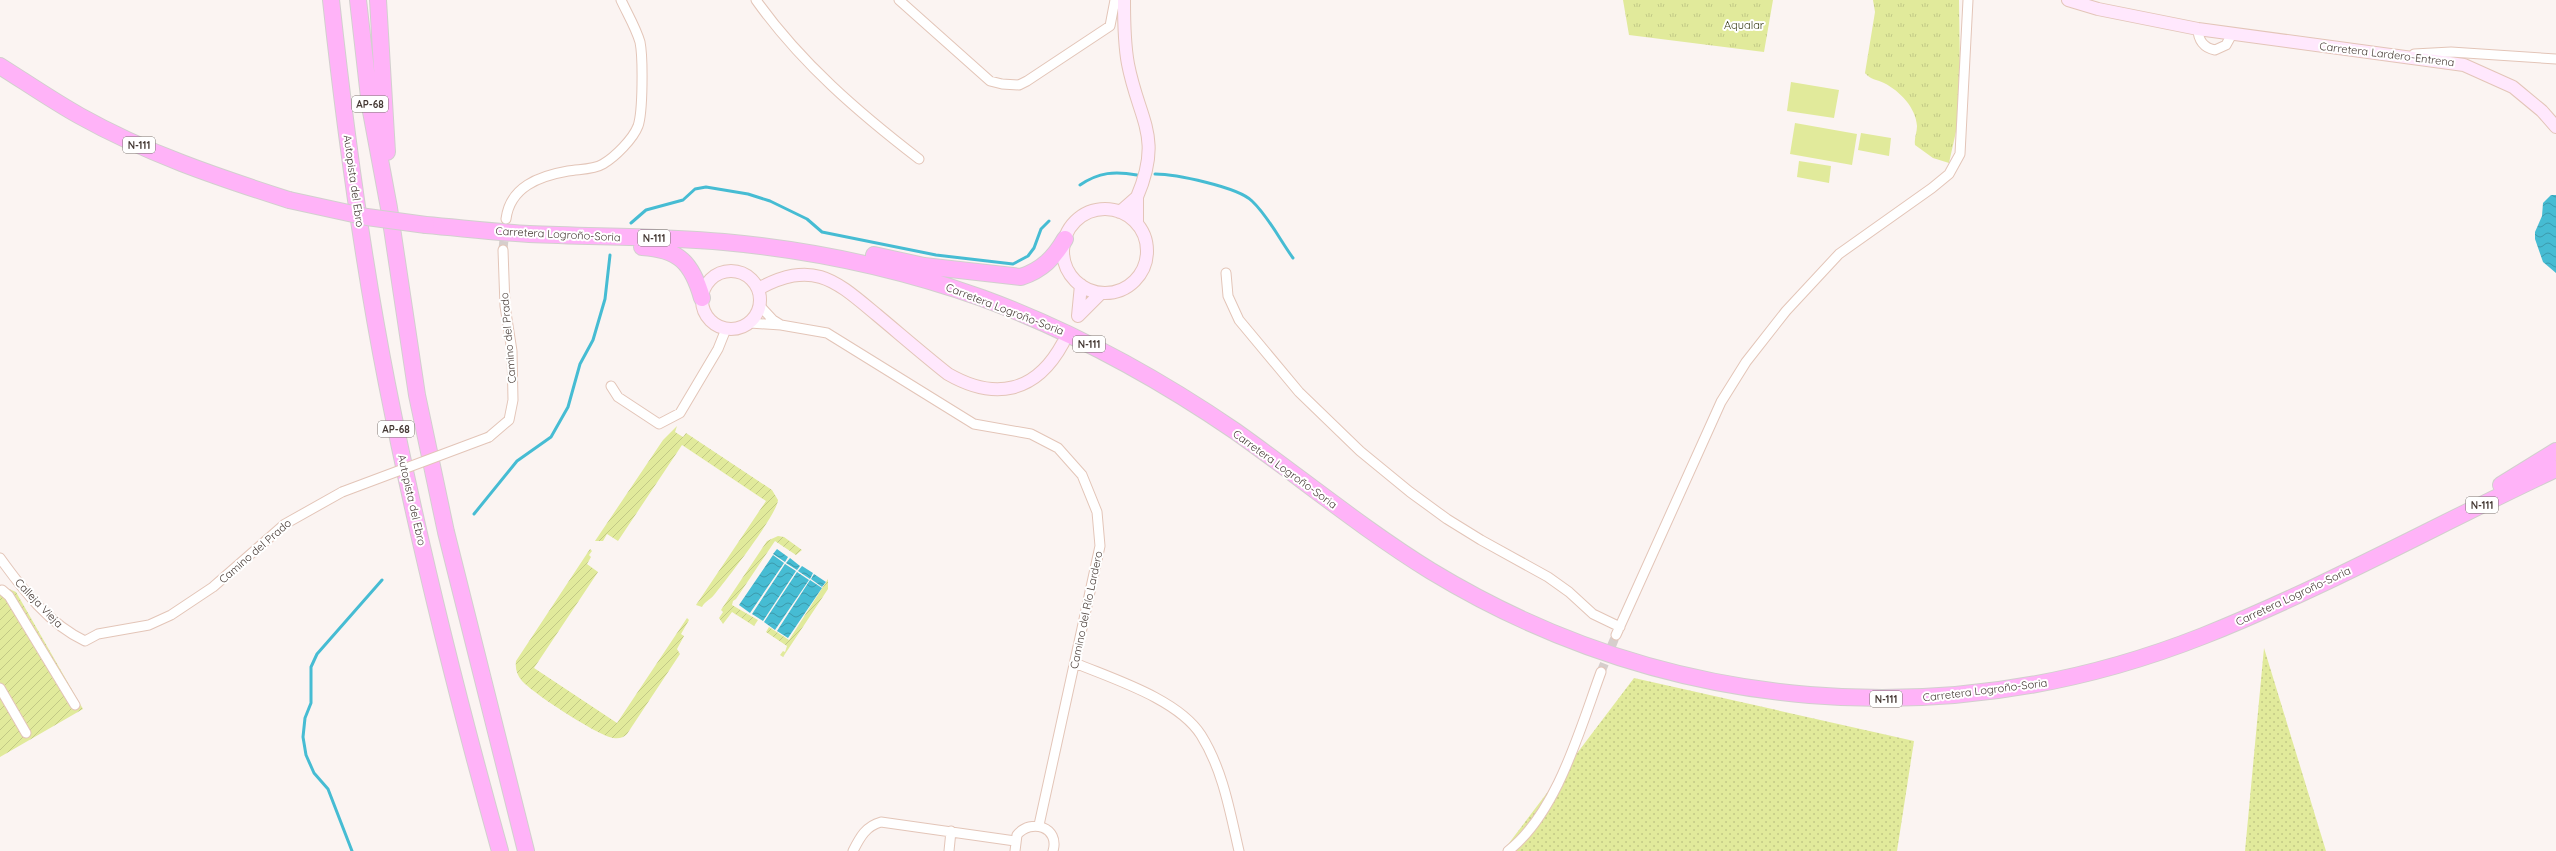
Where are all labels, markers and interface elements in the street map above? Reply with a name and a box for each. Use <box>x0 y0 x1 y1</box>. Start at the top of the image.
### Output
park label: Aqualar <box>1724 18 1765 32</box>
street label: Carretera Lardero-Entrena <box>2319 39 2455 69</box>
road number: AP-68 <box>352 96 388 112</box>
street label: Autopista del Ebro <box>341 134 367 228</box>
road number: N-111 <box>123 137 155 153</box>
street label: Carretera Logroño-Soria <box>495 224 621 244</box>
road number: N-111 <box>638 230 670 246</box>
street label: Carretera Logroño-Soria <box>944 280 1066 338</box>
street label: Camino del Prado <box>497 292 519 384</box>
road number: N-111 <box>1073 336 1105 352</box>
road number: AP-68 <box>378 421 414 437</box>
street label: Carretera Logroño-Soria <box>1230 427 1340 511</box>
street label: Autopista del Ebro <box>395 453 429 547</box>
road number: N-111 <box>2466 497 2498 513</box>
street label: Camino del Prado <box>216 516 294 586</box>
street label: Camino del Río Lardero <box>1067 549 1105 670</box>
street label: Carretera Logroño-Soria <box>2233 563 2353 629</box>
street label: Calleja Vieja <box>12 575 66 631</box>
street label: Carretera Logroño-Soria <box>1922 675 2048 705</box>
road number: N-111 <box>1870 691 1902 707</box>

